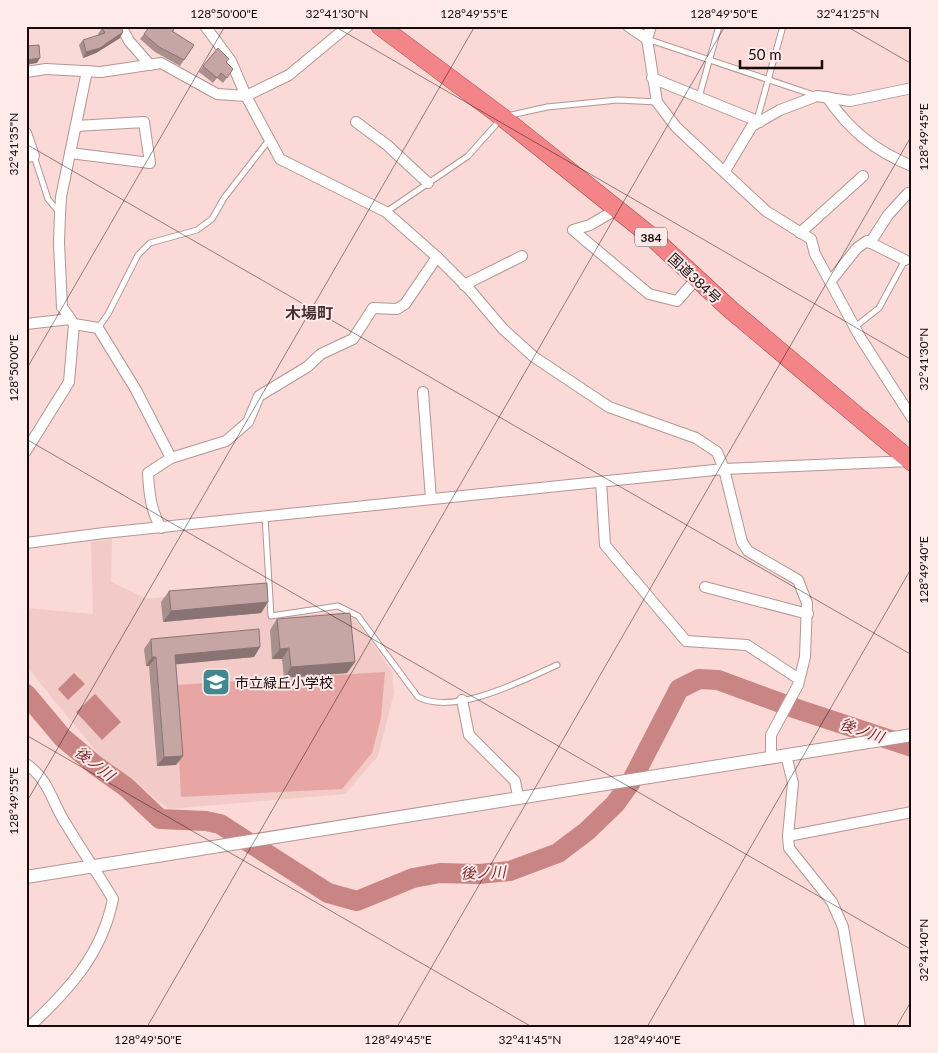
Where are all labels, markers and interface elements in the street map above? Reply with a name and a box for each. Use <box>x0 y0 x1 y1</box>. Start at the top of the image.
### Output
text: 128°50'00"E <box>190 6 258 21</box>
text: 32°41'30"N <box>306 6 368 21</box>
text: 128°49'55"E <box>440 6 508 21</box>
text: 128°49'50"E <box>690 6 758 21</box>
text: 32°41'25"N <box>817 6 879 21</box>
scale bar <box>740 38 823 70</box>
text: 50 m <box>748 45 782 63</box>
text: 128°49'45"E <box>916 103 931 171</box>
text: 32°41'35"N <box>6 113 21 175</box>
road number: 384 <box>635 228 667 246</box>
street label: 国道384号 <box>665 249 725 307</box>
district label: 木場町 <box>285 303 333 322</box>
text: 32°41'30"N <box>916 328 931 390</box>
text: 128°50'00"E <box>6 334 21 402</box>
text: 128°49'40"E <box>916 536 931 604</box>
school or university icon: 市立緑丘小学校 <box>201 667 231 697</box>
place label: 市立緑丘小学校 <box>235 674 333 691</box>
water label: 後ノ川 <box>838 714 888 746</box>
water label: 後ノ川 <box>72 742 120 785</box>
text: 128°49'55"E <box>6 767 21 835</box>
water label: 後ノ川 <box>460 862 508 882</box>
text: 32°41'40"N <box>916 919 931 981</box>
text: 128°49'50"E <box>114 1032 182 1047</box>
text: 128°49'45"E <box>364 1032 432 1047</box>
text: 32°41'45"N <box>499 1032 561 1047</box>
text: 128°49'40"E <box>613 1032 681 1047</box>

